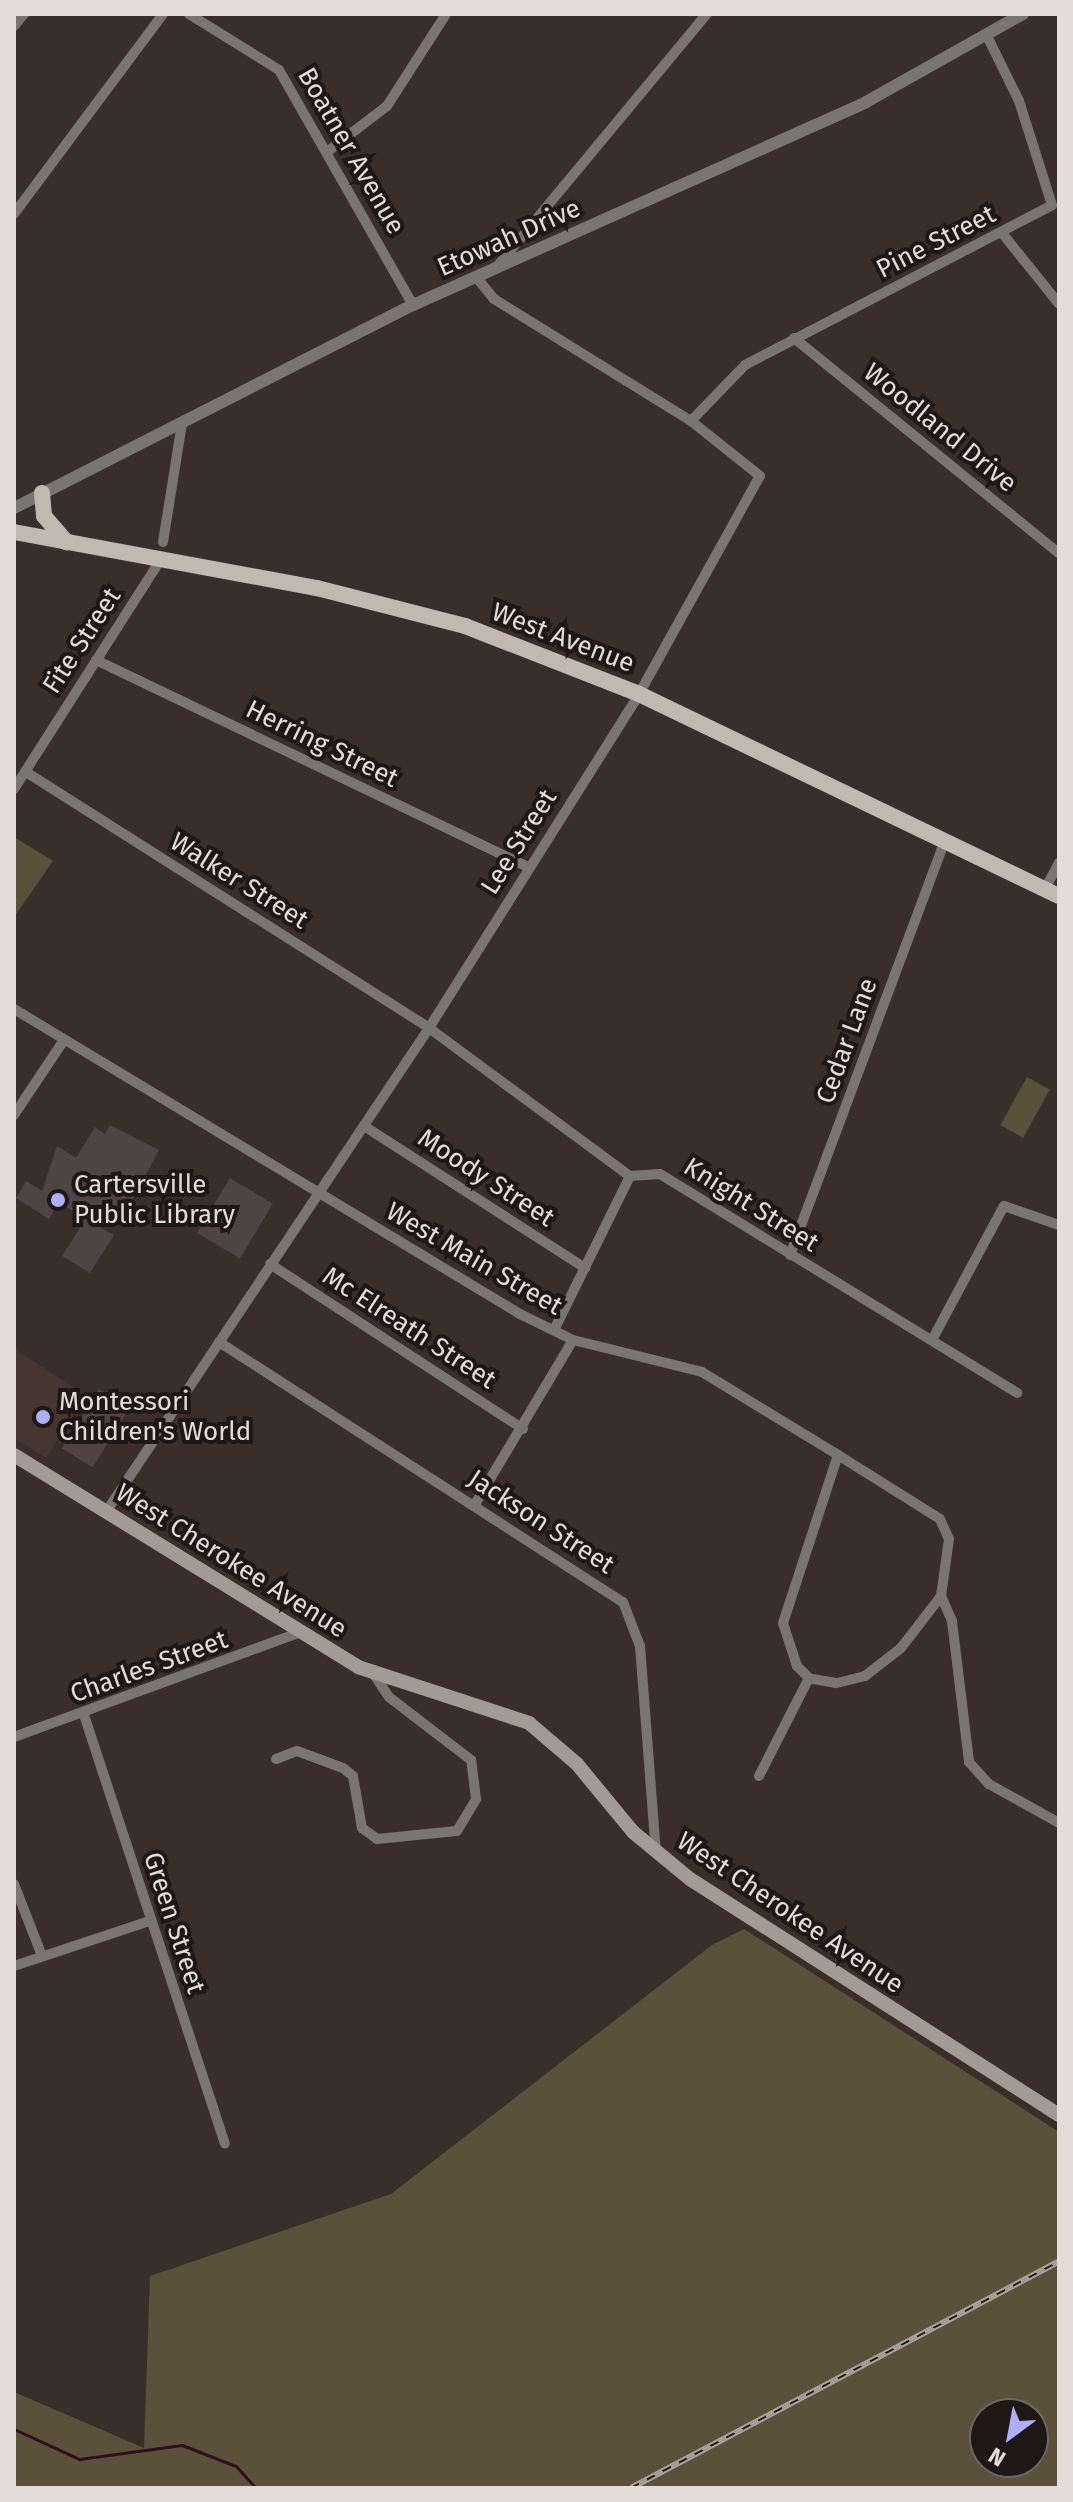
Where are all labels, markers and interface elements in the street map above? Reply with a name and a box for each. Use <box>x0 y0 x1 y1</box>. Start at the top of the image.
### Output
street label: Boatner Avenue <box>291 62 411 240</box>
street label: Etowah Drive <box>433 193 585 283</box>
street label: Pine Street <box>871 199 1001 285</box>
street label: Woodland Drive <box>857 357 1023 499</box>
street label: Fite Street <box>36 582 128 700</box>
street label: West Avenue <box>487 597 639 679</box>
street label: Herring Street <box>241 694 403 794</box>
street label: Lee Street <box>474 784 564 900</box>
street label: Walker Street <box>164 826 314 936</box>
street label: Cedar Lane <box>810 974 884 1108</box>
street label: Moody Street <box>412 1122 560 1234</box>
street label: Knight Street <box>678 1151 824 1259</box>
place label: Cartersville Public Library <box>74 1169 235 1230</box>
marker: Cartersville Public Library <box>49 1191 67 1209</box>
street label: West Main Street <box>380 1196 568 1322</box>
street label: Mc Elreath Street <box>317 1260 501 1396</box>
place label: Montessori Children's World <box>59 1386 251 1448</box>
marker: Montessori Children's World <box>34 1408 52 1426</box>
street label: Jackson Street <box>462 1463 620 1581</box>
street label: West Cherokee Avenue <box>110 1477 352 1645</box>
street label: Charles Street <box>66 1624 232 1710</box>
street label: West Cherokee Avenue <box>671 1826 909 2000</box>
street label: Green Street <box>137 1848 211 1998</box>
north arrow <box>969 2398 1049 2478</box>
text: N <box>984 2442 1010 2472</box>

